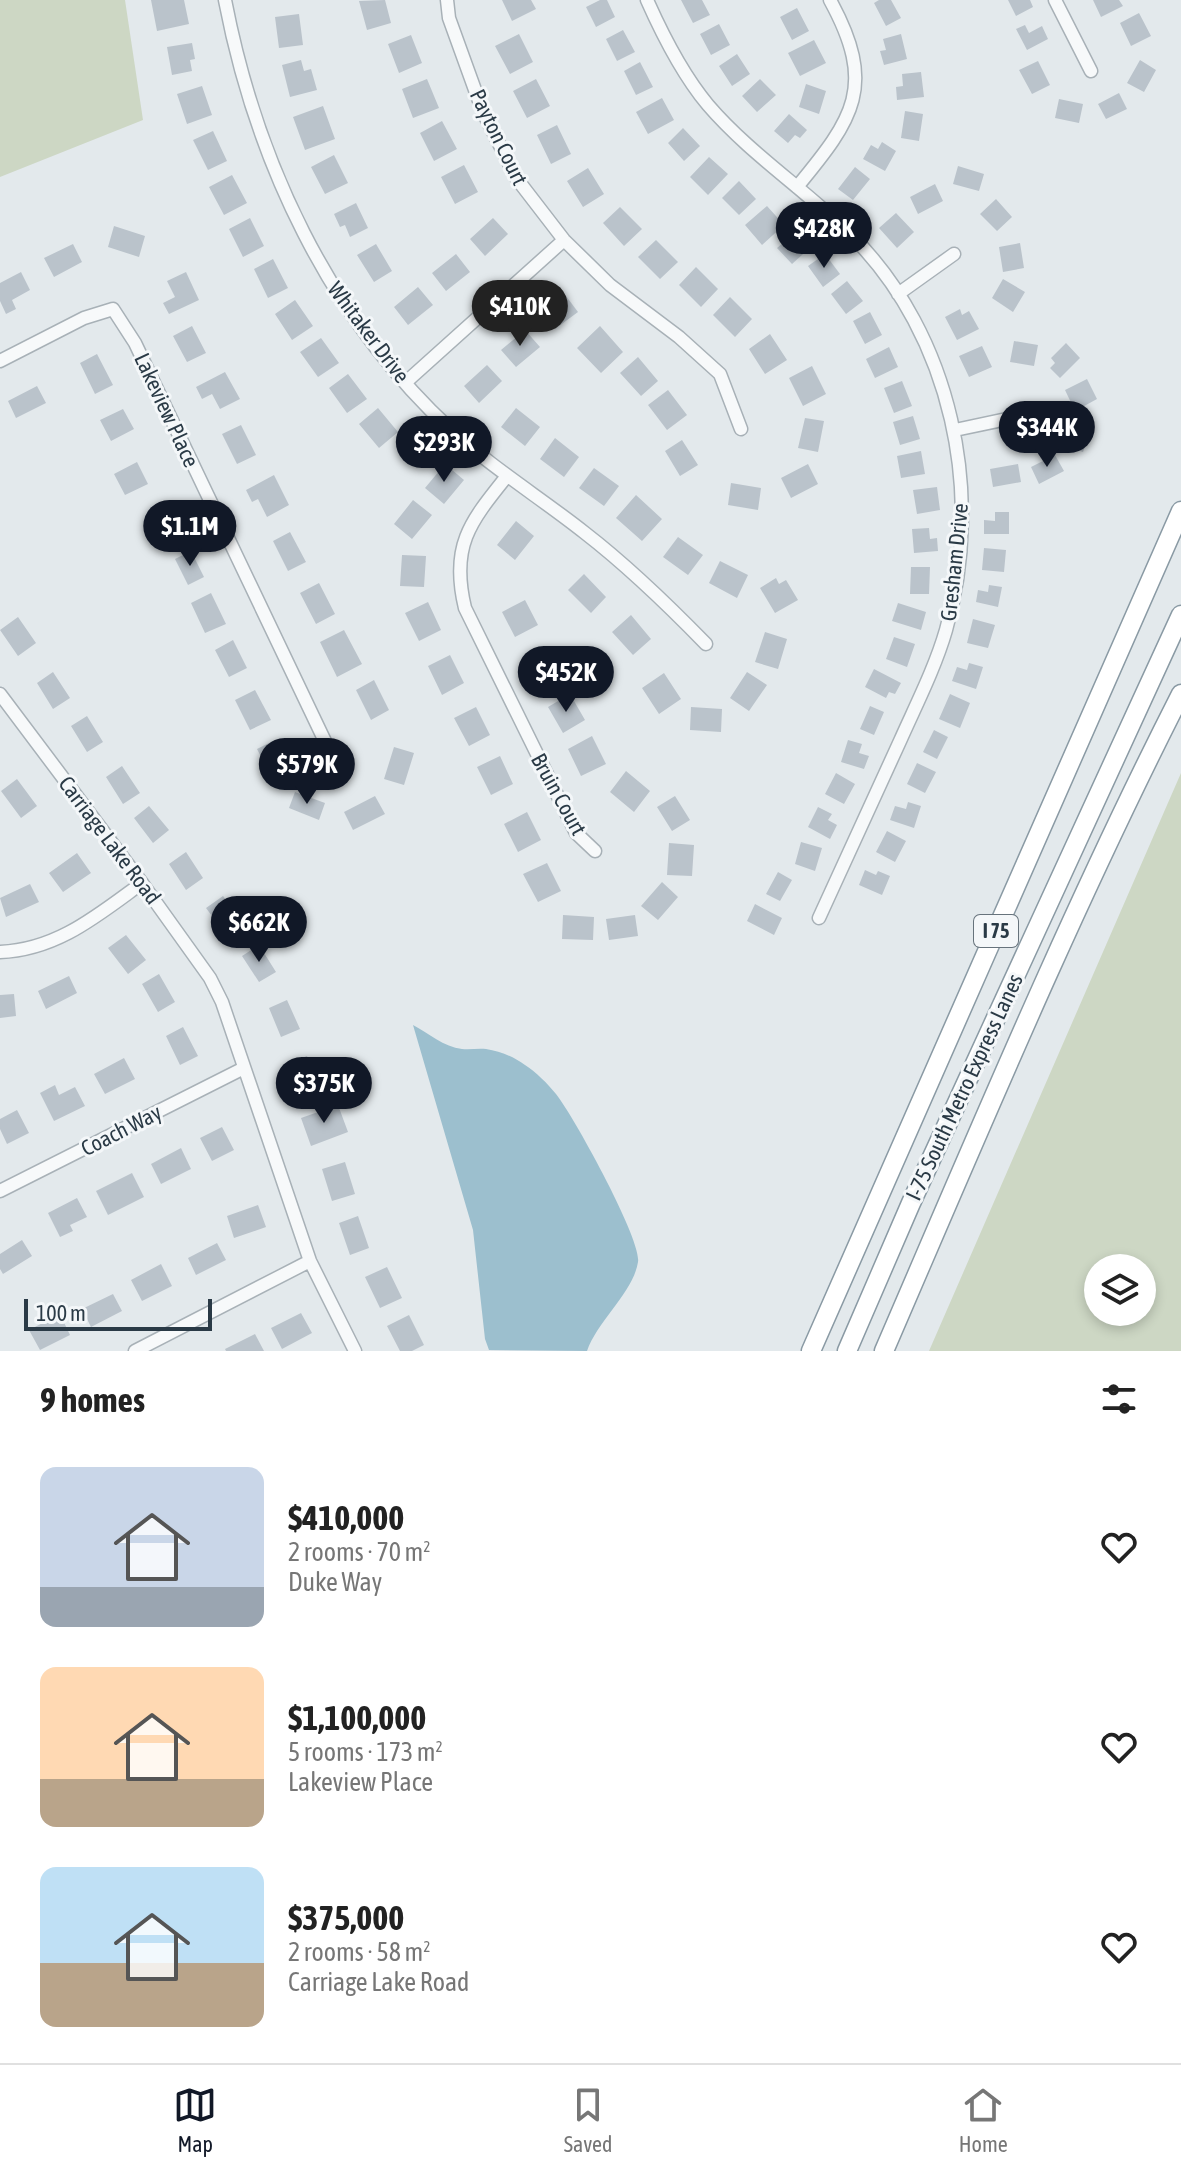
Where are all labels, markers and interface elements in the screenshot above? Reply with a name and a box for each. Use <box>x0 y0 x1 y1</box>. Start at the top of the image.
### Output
street label: Payton Court <box>465 85 533 189</box>
pin: $428K <box>768 202 880 270</box>
text: $428K <box>794 213 854 243</box>
street label: Whitaker Drive <box>323 276 415 388</box>
pin: $410K <box>464 280 576 348</box>
text: $410K <box>490 291 550 321</box>
street label: Lakeview Place <box>129 349 205 471</box>
pin: $344K <box>991 401 1103 469</box>
text: $344K <box>1017 412 1077 442</box>
pin: $293K <box>388 416 500 484</box>
text: $293K <box>414 427 474 457</box>
pin: $1.1M <box>134 500 246 568</box>
street label: Gresham Drive <box>935 502 973 622</box>
text: $1.1M <box>161 511 219 541</box>
pin: $452K <box>510 646 622 714</box>
text: $452K <box>536 657 596 687</box>
pin: $579K <box>251 738 363 806</box>
street label: Bruin Court <box>526 748 592 840</box>
text: $579K <box>277 749 337 779</box>
street label: Carriage Lake Road <box>53 771 167 909</box>
pin: $662K <box>203 896 315 964</box>
text: $662K <box>229 907 289 937</box>
road number: I 75 <box>974 915 1018 947</box>
street label: I-75 South Metro Express Lanes <box>900 969 1028 1204</box>
pin: $375K <box>268 1057 380 1125</box>
text: $375K <box>294 1068 354 1098</box>
street label: Coach Way <box>76 1099 166 1161</box>
map controls <box>1084 1254 1156 1326</box>
button: layers <box>1084 1254 1156 1326</box>
scale bar <box>24 1295 212 1331</box>
text: 100 m <box>36 1300 86 1326</box>
icon: filters <box>1097 1377 1141 1421</box>
text: 9 homes <box>40 1380 145 1419</box>
text: $410,000 <box>288 1498 404 1537</box>
icon: home <box>104 1499 200 1595</box>
icon: heart <box>1097 1525 1141 1569</box>
text: 2 rooms · 70 m² <box>288 1537 430 1567</box>
text: Duke Way <box>288 1567 382 1597</box>
text: $1,100,000 <box>288 1698 426 1737</box>
icon: home <box>104 1699 200 1795</box>
icon: heart <box>1097 1725 1141 1769</box>
text: 5 rooms · 173 m² <box>288 1737 443 1767</box>
text: Lakeview Place <box>288 1767 433 1797</box>
text: $375,000 <box>288 1898 404 1937</box>
icon: home <box>104 1899 200 1995</box>
icon: heart <box>1097 1925 1141 1969</box>
text: 2 rooms · 58 m² <box>288 1937 430 1967</box>
text: Carriage Lake Road <box>288 1967 469 1997</box>
tab: Map <box>173 2083 217 2157</box>
tab: Saved <box>564 2083 612 2157</box>
tab: Home <box>959 2083 1008 2157</box>

